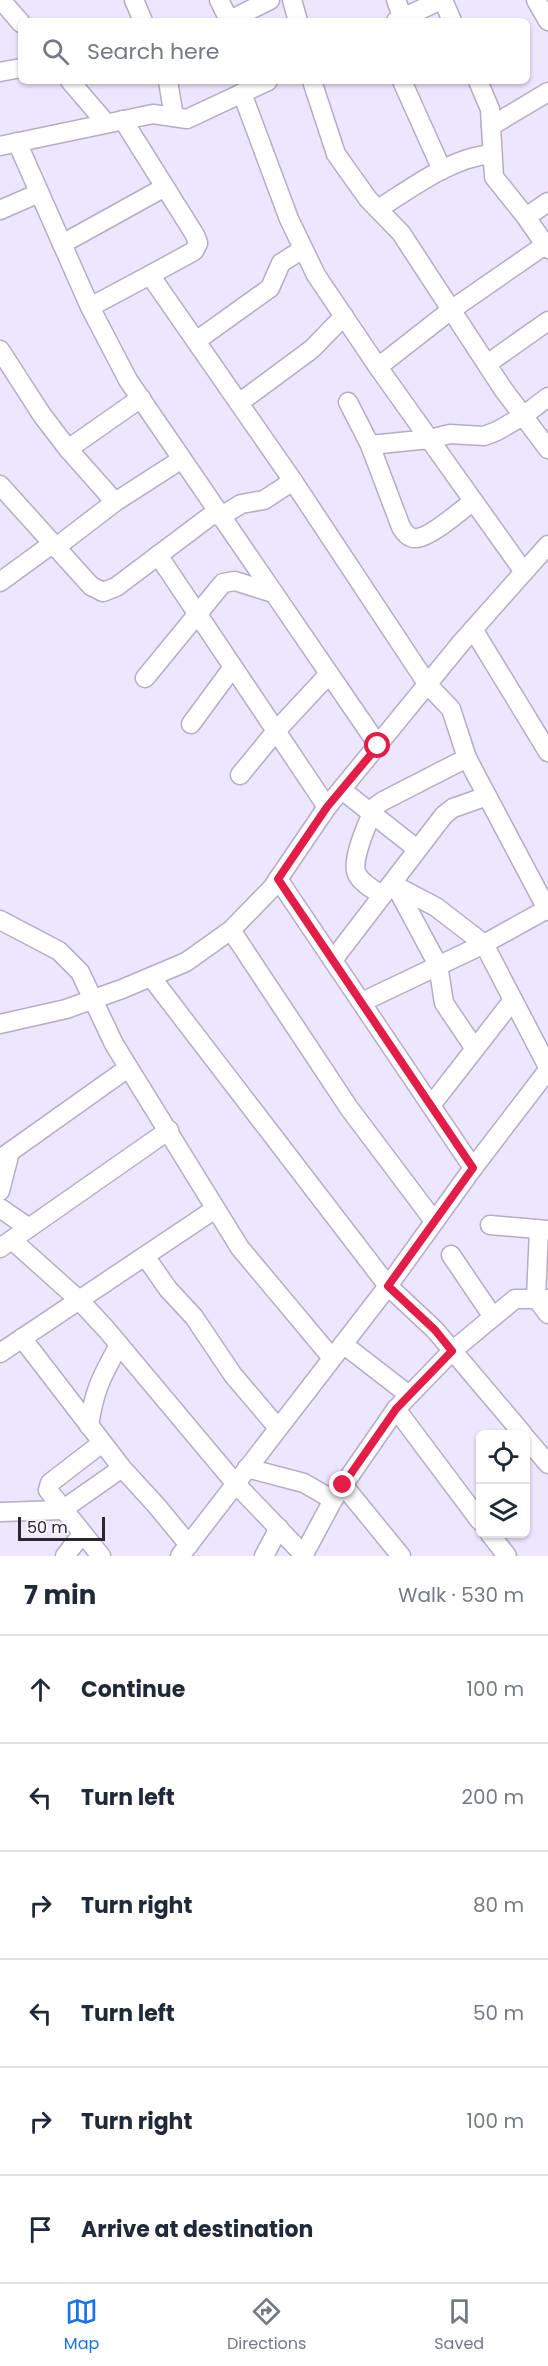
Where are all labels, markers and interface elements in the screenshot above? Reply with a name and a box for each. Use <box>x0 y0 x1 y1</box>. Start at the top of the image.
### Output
search box <box>18 18 530 84</box>
icon: search <box>39 35 72 68</box>
text: Search here <box>87 36 220 67</box>
route start <box>364 732 390 758</box>
map controls <box>476 1430 530 1538</box>
button: locate <box>476 1430 530 1484</box>
route end <box>329 1471 355 1497</box>
button: layers <box>476 1484 530 1538</box>
scale bar <box>18 1514 105 1542</box>
text: 50 m <box>27 1516 68 1539</box>
text: 7 min <box>24 1577 96 1613</box>
text: Walk · 530 m <box>398 1581 524 1609</box>
icon: ahead <box>24 1673 57 1706</box>
text: Continue <box>81 1674 185 1705</box>
text: 100 m <box>467 1675 524 1703</box>
icon: left <box>24 1781 57 1814</box>
text: Turn left <box>81 1782 175 1813</box>
text: 200 m <box>461 1783 524 1811</box>
icon: right <box>24 1889 57 1922</box>
text: Turn right <box>81 1890 192 1921</box>
text: 80 m <box>473 1891 524 1919</box>
icon: left <box>24 1997 57 2030</box>
text: Turn left <box>81 1998 175 2029</box>
text: 50 m <box>473 1999 524 2027</box>
icon: right <box>24 2105 57 2138</box>
text: Turn right <box>81 2106 192 2137</box>
text: 100 m <box>467 2107 524 2135</box>
icon: arrive <box>24 2213 57 2246</box>
text: Arrive at destination <box>81 2214 313 2245</box>
tab: Map <box>64 2295 99 2356</box>
tab: Directions <box>227 2295 306 2356</box>
tab: Saved <box>434 2295 484 2356</box>

